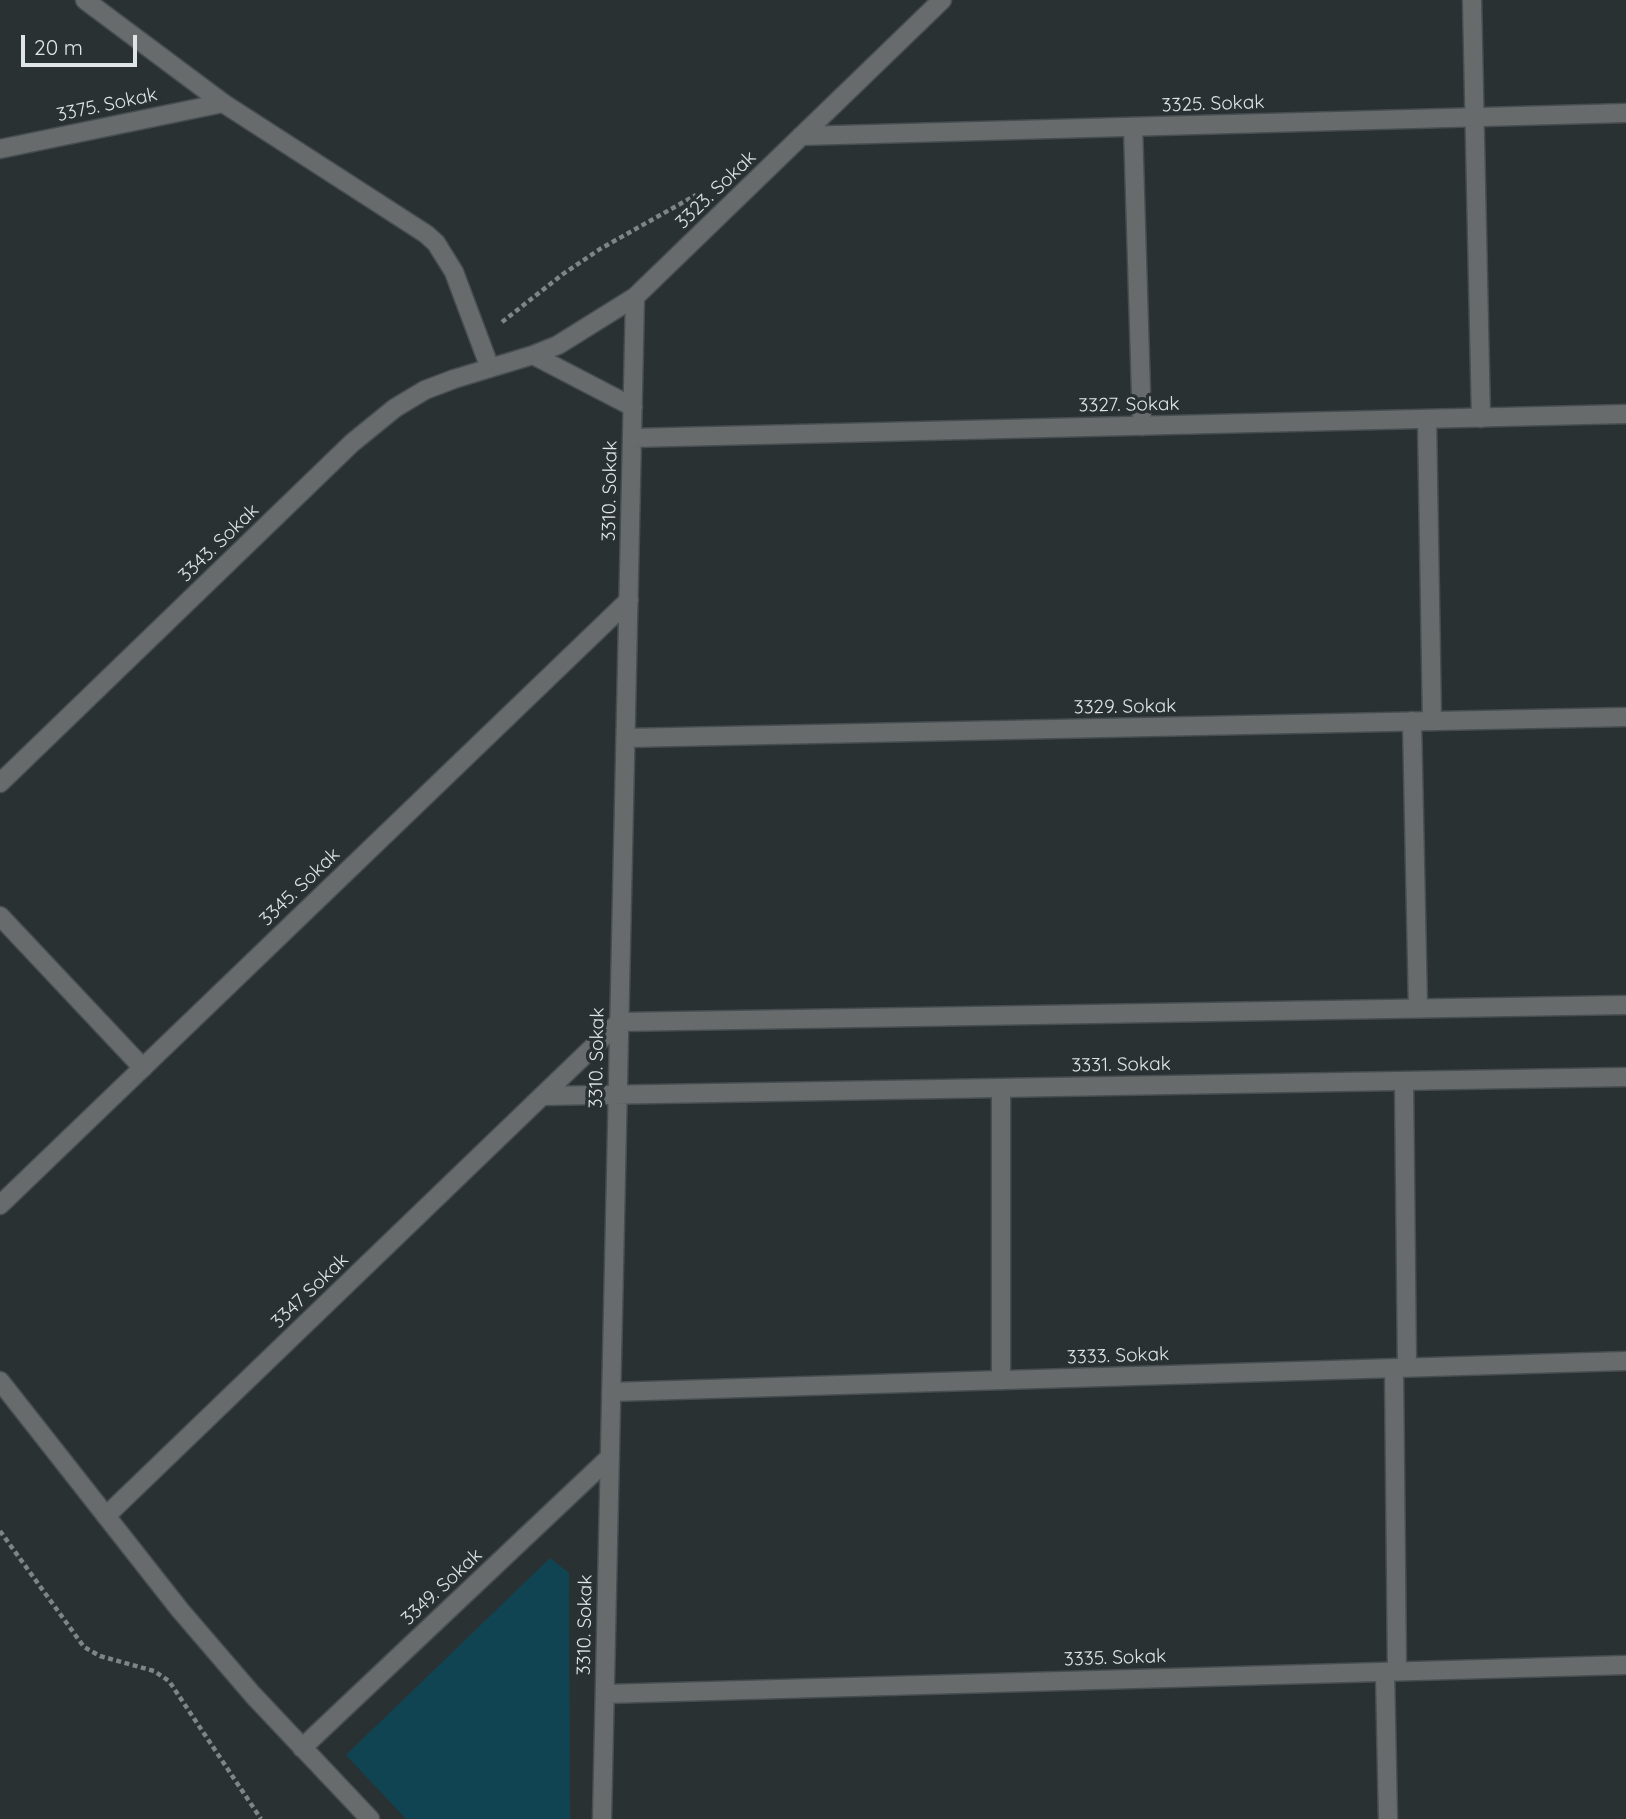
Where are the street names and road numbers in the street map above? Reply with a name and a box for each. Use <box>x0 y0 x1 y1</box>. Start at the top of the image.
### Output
street label: 3375. Sokak <box>55 83 159 127</box>
street label: 3325. Sokak <box>1161 91 1265 117</box>
street label: 3323. Sokak <box>671 146 761 234</box>
street label: 3327. Sokak <box>1078 393 1180 417</box>
street label: 3310. Sokak <box>598 440 622 542</box>
street label: 3343. Sokak <box>174 499 264 587</box>
street label: 3329. Sokak <box>1073 695 1177 719</box>
street label: 3345. Sokak <box>255 843 345 931</box>
street label: 3310. Sokak <box>585 1007 609 1109</box>
street label: 3331. Sokak <box>1071 1053 1171 1077</box>
street label: 3347 Sokak <box>267 1249 353 1333</box>
street label: 3333. Sokak <box>1066 1343 1170 1369</box>
street label: 3349. Sokak <box>397 1544 487 1630</box>
street label: 3310. Sokak <box>573 1574 597 1676</box>
street label: 3335. Sokak <box>1063 1645 1167 1671</box>

